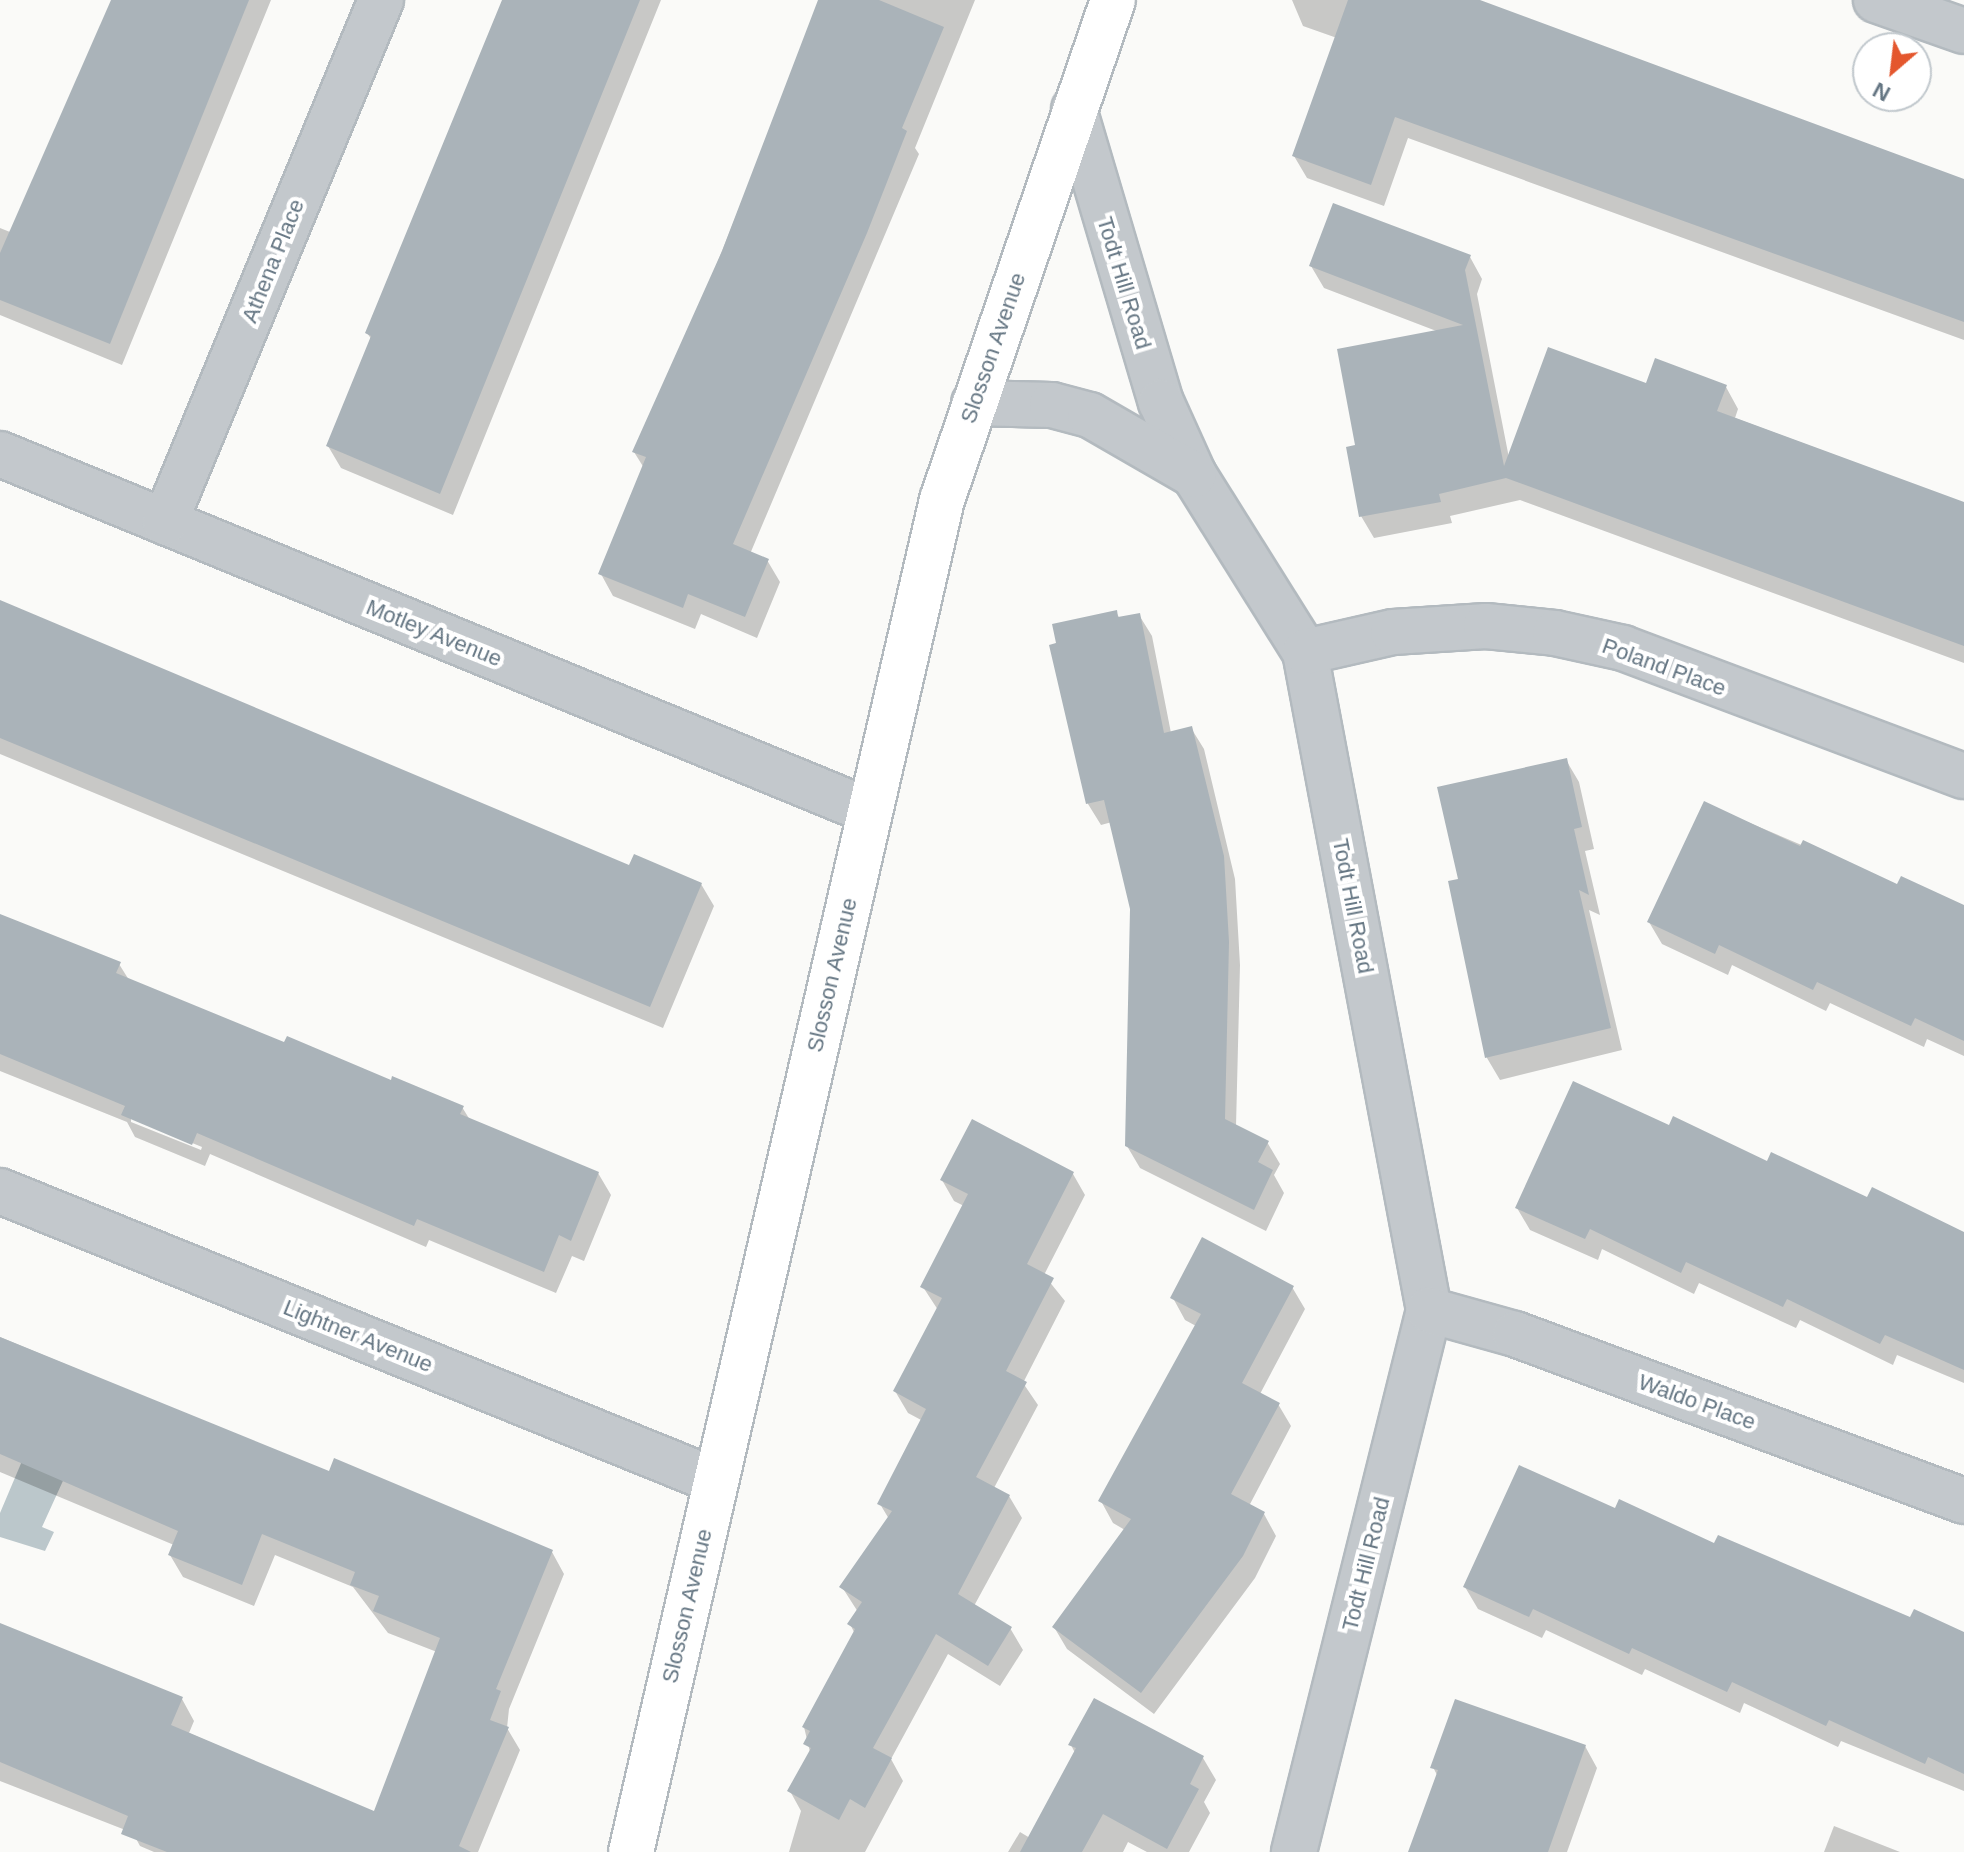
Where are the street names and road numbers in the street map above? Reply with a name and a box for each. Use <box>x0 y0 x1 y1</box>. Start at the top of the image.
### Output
street label: Athena Place <box>236 195 310 327</box>
street label: Todt Hill Road <box>1091 214 1157 352</box>
street label: Slosson Avenue <box>955 269 1031 427</box>
street label: Motley Avenue <box>362 594 506 672</box>
street label: Poland Place <box>1599 632 1729 702</box>
street label: Todt Hill Road <box>1327 836 1379 976</box>
street label: Slosson Avenue <box>801 895 863 1055</box>
street label: Lightner Avenue <box>279 1294 437 1378</box>
street label: Waldo Place <box>1635 1369 1759 1435</box>
street label: Todt Hill Road <box>1337 1494 1395 1634</box>
street label: Slosson Avenue <box>656 1526 718 1686</box>

